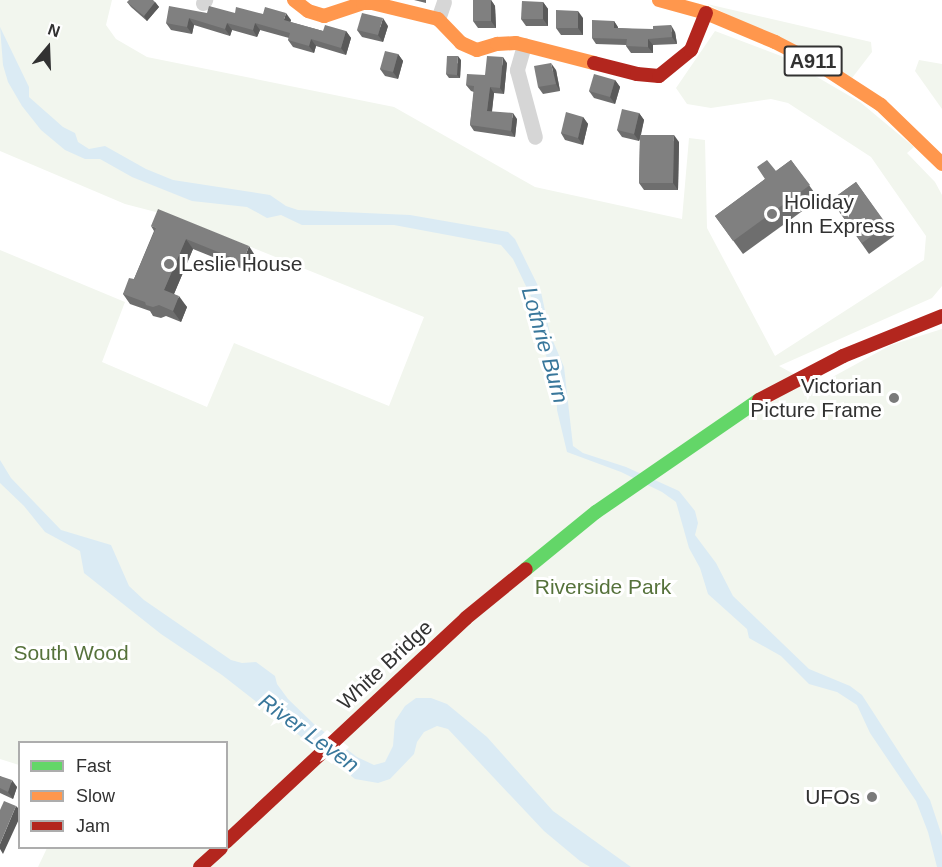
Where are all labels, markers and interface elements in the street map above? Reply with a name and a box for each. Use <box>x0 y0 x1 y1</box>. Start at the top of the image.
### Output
north arrow <box>18 18 78 78</box>
text: N <box>46 21 62 40</box>
road number: A911 <box>783 44 843 78</box>
place label: Holiday Inn Express <box>784 189 895 239</box>
marker: Holiday Inn Express <box>765 207 779 221</box>
place label: Leslie House <box>181 251 302 277</box>
marker: Leslie House <box>162 257 176 271</box>
water label: Lothrie Burn <box>516 284 574 406</box>
place label: Victorian Picture Frame <box>750 373 882 423</box>
marker: Victorian Picture Frame <box>887 391 901 405</box>
park label: Riverside Park <box>535 574 671 600</box>
street label: White Bridge <box>332 615 438 715</box>
park label: South Wood <box>13 640 129 666</box>
water label: River Leven <box>254 688 364 778</box>
legend <box>18 741 228 849</box>
text: Fast <box>76 756 111 776</box>
place label: UFOs <box>805 784 860 810</box>
text: Slow <box>76 786 115 806</box>
marker: UFOs <box>865 790 879 804</box>
text: Jam <box>76 816 110 836</box>

